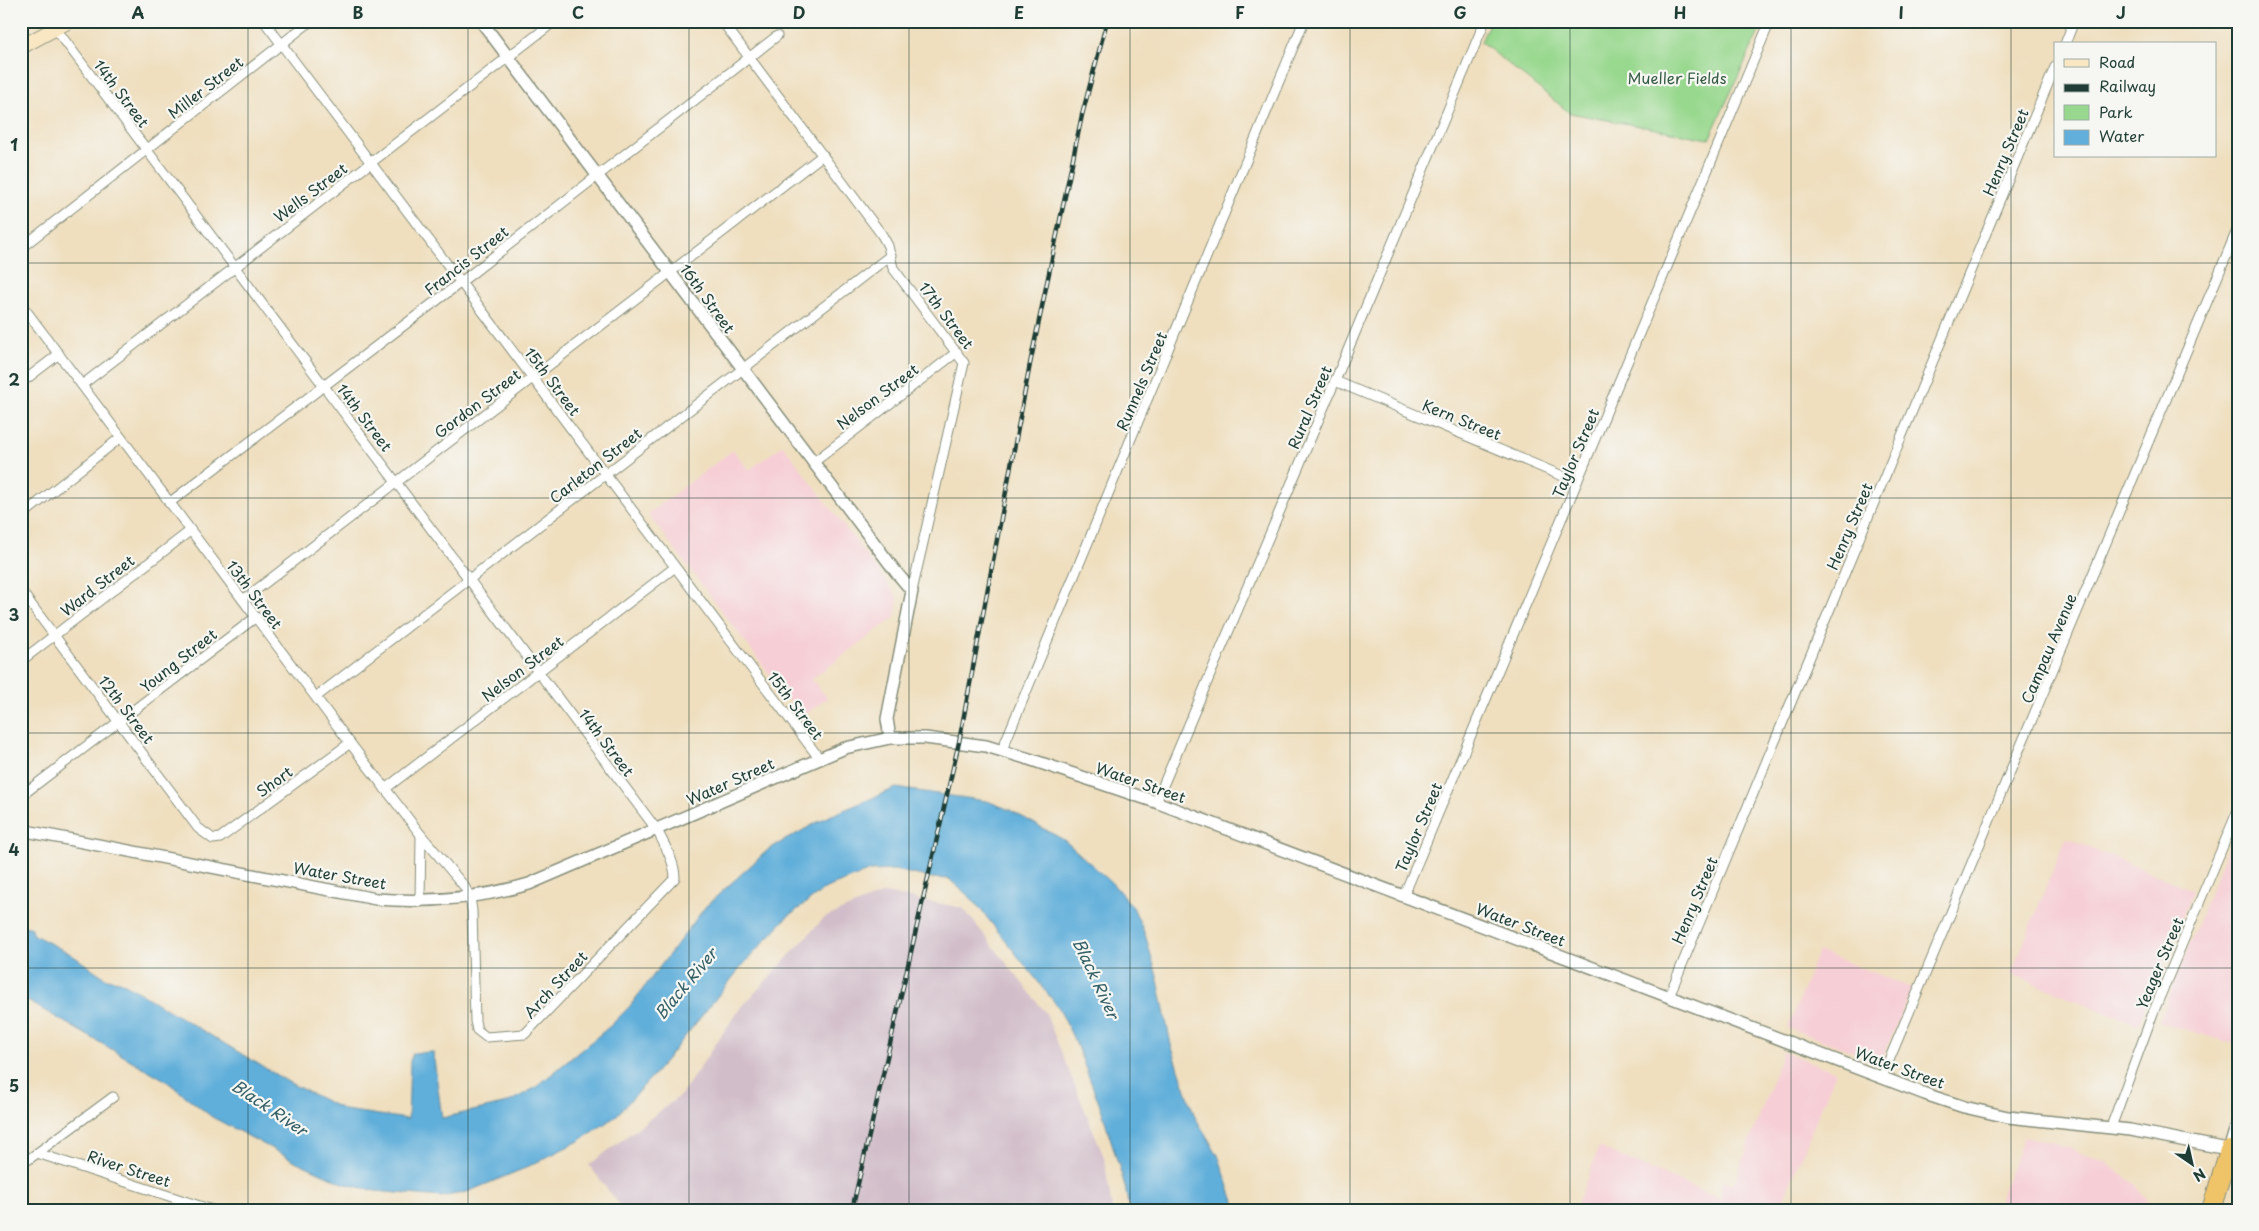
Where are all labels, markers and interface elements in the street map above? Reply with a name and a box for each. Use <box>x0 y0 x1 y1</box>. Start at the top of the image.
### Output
text: A <box>132 0 145 24</box>
text: B <box>353 0 364 24</box>
text: C <box>572 0 584 24</box>
text: D <box>793 0 805 24</box>
text: E <box>1014 0 1024 24</box>
text: F <box>1235 0 1245 24</box>
text: G <box>1453 0 1467 24</box>
text: H <box>1674 0 1686 24</box>
text: I <box>1898 0 1904 24</box>
text: J <box>2116 0 2126 24</box>
legend <box>2054 42 2216 158</box>
street label: Miller Street <box>162 50 248 124</box>
text: Road <box>2099 50 2135 73</box>
street label: 14th Street <box>89 54 155 132</box>
park label: Mueller Fields <box>1627 66 1727 89</box>
text: Railway <box>2099 74 2156 97</box>
text: Park <box>2099 100 2133 123</box>
street label: Henry Street <box>1976 105 2034 199</box>
text: Water <box>2099 124 2144 147</box>
text: 1 <box>10 132 18 156</box>
street label: Wells Street <box>268 157 352 227</box>
street label: Francis Street <box>419 220 513 300</box>
street label: 16th Street <box>675 258 741 338</box>
street label: 17th Street <box>914 276 980 354</box>
street label: Runnels Street <box>1110 328 1172 434</box>
street label: 15th Street <box>520 342 586 420</box>
street label: Nelson Street <box>831 358 923 434</box>
street label: Rural Street <box>1281 362 1337 452</box>
street label: Gordon Street <box>429 363 525 443</box>
text: 2 <box>8 367 20 391</box>
street label: 14th Street <box>332 378 398 456</box>
street label: Kern Street <box>1419 393 1505 445</box>
street label: Taylor Street <box>1546 405 1604 501</box>
street label: Carleton Street <box>544 422 646 508</box>
street label: Henry Street <box>1820 479 1878 573</box>
street label: Ward Street <box>55 549 139 621</box>
street label: 13th Street <box>221 555 289 633</box>
street label: Campau Avenue <box>2014 589 2082 707</box>
text: 3 <box>9 602 19 626</box>
street label: Young Street <box>135 623 221 697</box>
street label: Nelson Street <box>476 630 568 706</box>
street label: 15th Street <box>763 666 829 744</box>
street label: 12th Street <box>94 670 160 748</box>
street label: 14th Street <box>574 703 640 781</box>
street label: Water Street <box>682 751 778 811</box>
street label: Water Street <box>1093 756 1189 808</box>
street label: Short <box>251 760 297 802</box>
street label: Taylor Street <box>1389 779 1447 875</box>
text: 4 <box>9 837 20 861</box>
street label: Henry Street <box>1665 853 1723 947</box>
street label: Water Street <box>292 856 388 894</box>
street label: Water Street <box>1473 896 1569 952</box>
street label: Yeager Street <box>2129 914 2189 1012</box>
water label: Black River <box>1068 934 1127 1025</box>
water label: Black River <box>648 940 724 1024</box>
street label: Arch Street <box>518 945 592 1023</box>
street label: Water Street <box>1852 1040 1948 1094</box>
text: 5 <box>9 1073 19 1097</box>
water label: Black River <box>228 1073 315 1143</box>
north arrow <box>2166 1138 2216 1188</box>
street label: River Street <box>84 1144 174 1192</box>
text: N <box>2189 1163 2210 1187</box>

